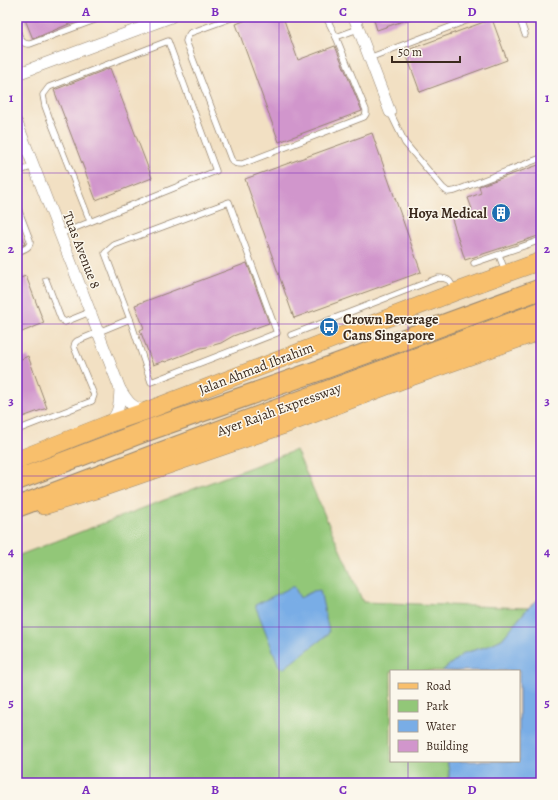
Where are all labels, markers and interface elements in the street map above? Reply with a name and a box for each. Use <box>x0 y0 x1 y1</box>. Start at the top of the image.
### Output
text: A <box>81 3 91 20</box>
text: B <box>211 3 219 20</box>
text: C <box>339 3 347 20</box>
text: D <box>467 3 477 20</box>
scale bar <box>392 38 460 64</box>
text: 50 m <box>398 44 422 60</box>
text: 1 <box>9 89 14 106</box>
text: 1 <box>545 89 550 106</box>
building icon: Hoya Medical <box>490 202 512 224</box>
place label: Hoya Medical <box>408 204 487 223</box>
street label: Tuas Avenue 8 <box>58 209 105 292</box>
text: 2 <box>8 240 15 257</box>
text: 2 <box>544 240 551 257</box>
place label: Crown Beverage Cans Singapore <box>343 310 439 345</box>
bus stop icon: Crown Beverage Cans Singapore <box>318 316 340 338</box>
street label: Jalan Ahmad Ibrahim <box>196 338 317 399</box>
street label: Ayer Rajah Expressway <box>214 378 344 441</box>
text: 3 <box>8 392 14 409</box>
text: 3 <box>544 392 550 409</box>
text: 4 <box>8 543 14 560</box>
text: 4 <box>544 543 550 560</box>
legend <box>390 670 520 762</box>
text: Road <box>426 678 452 694</box>
text: 5 <box>8 694 14 711</box>
text: 5 <box>544 694 550 711</box>
text: Park <box>426 698 449 714</box>
text: Water <box>425 718 456 734</box>
text: Building <box>426 738 468 754</box>
text: A <box>81 781 91 798</box>
text: B <box>211 781 219 798</box>
text: C <box>339 781 347 798</box>
text: D <box>467 781 477 798</box>

